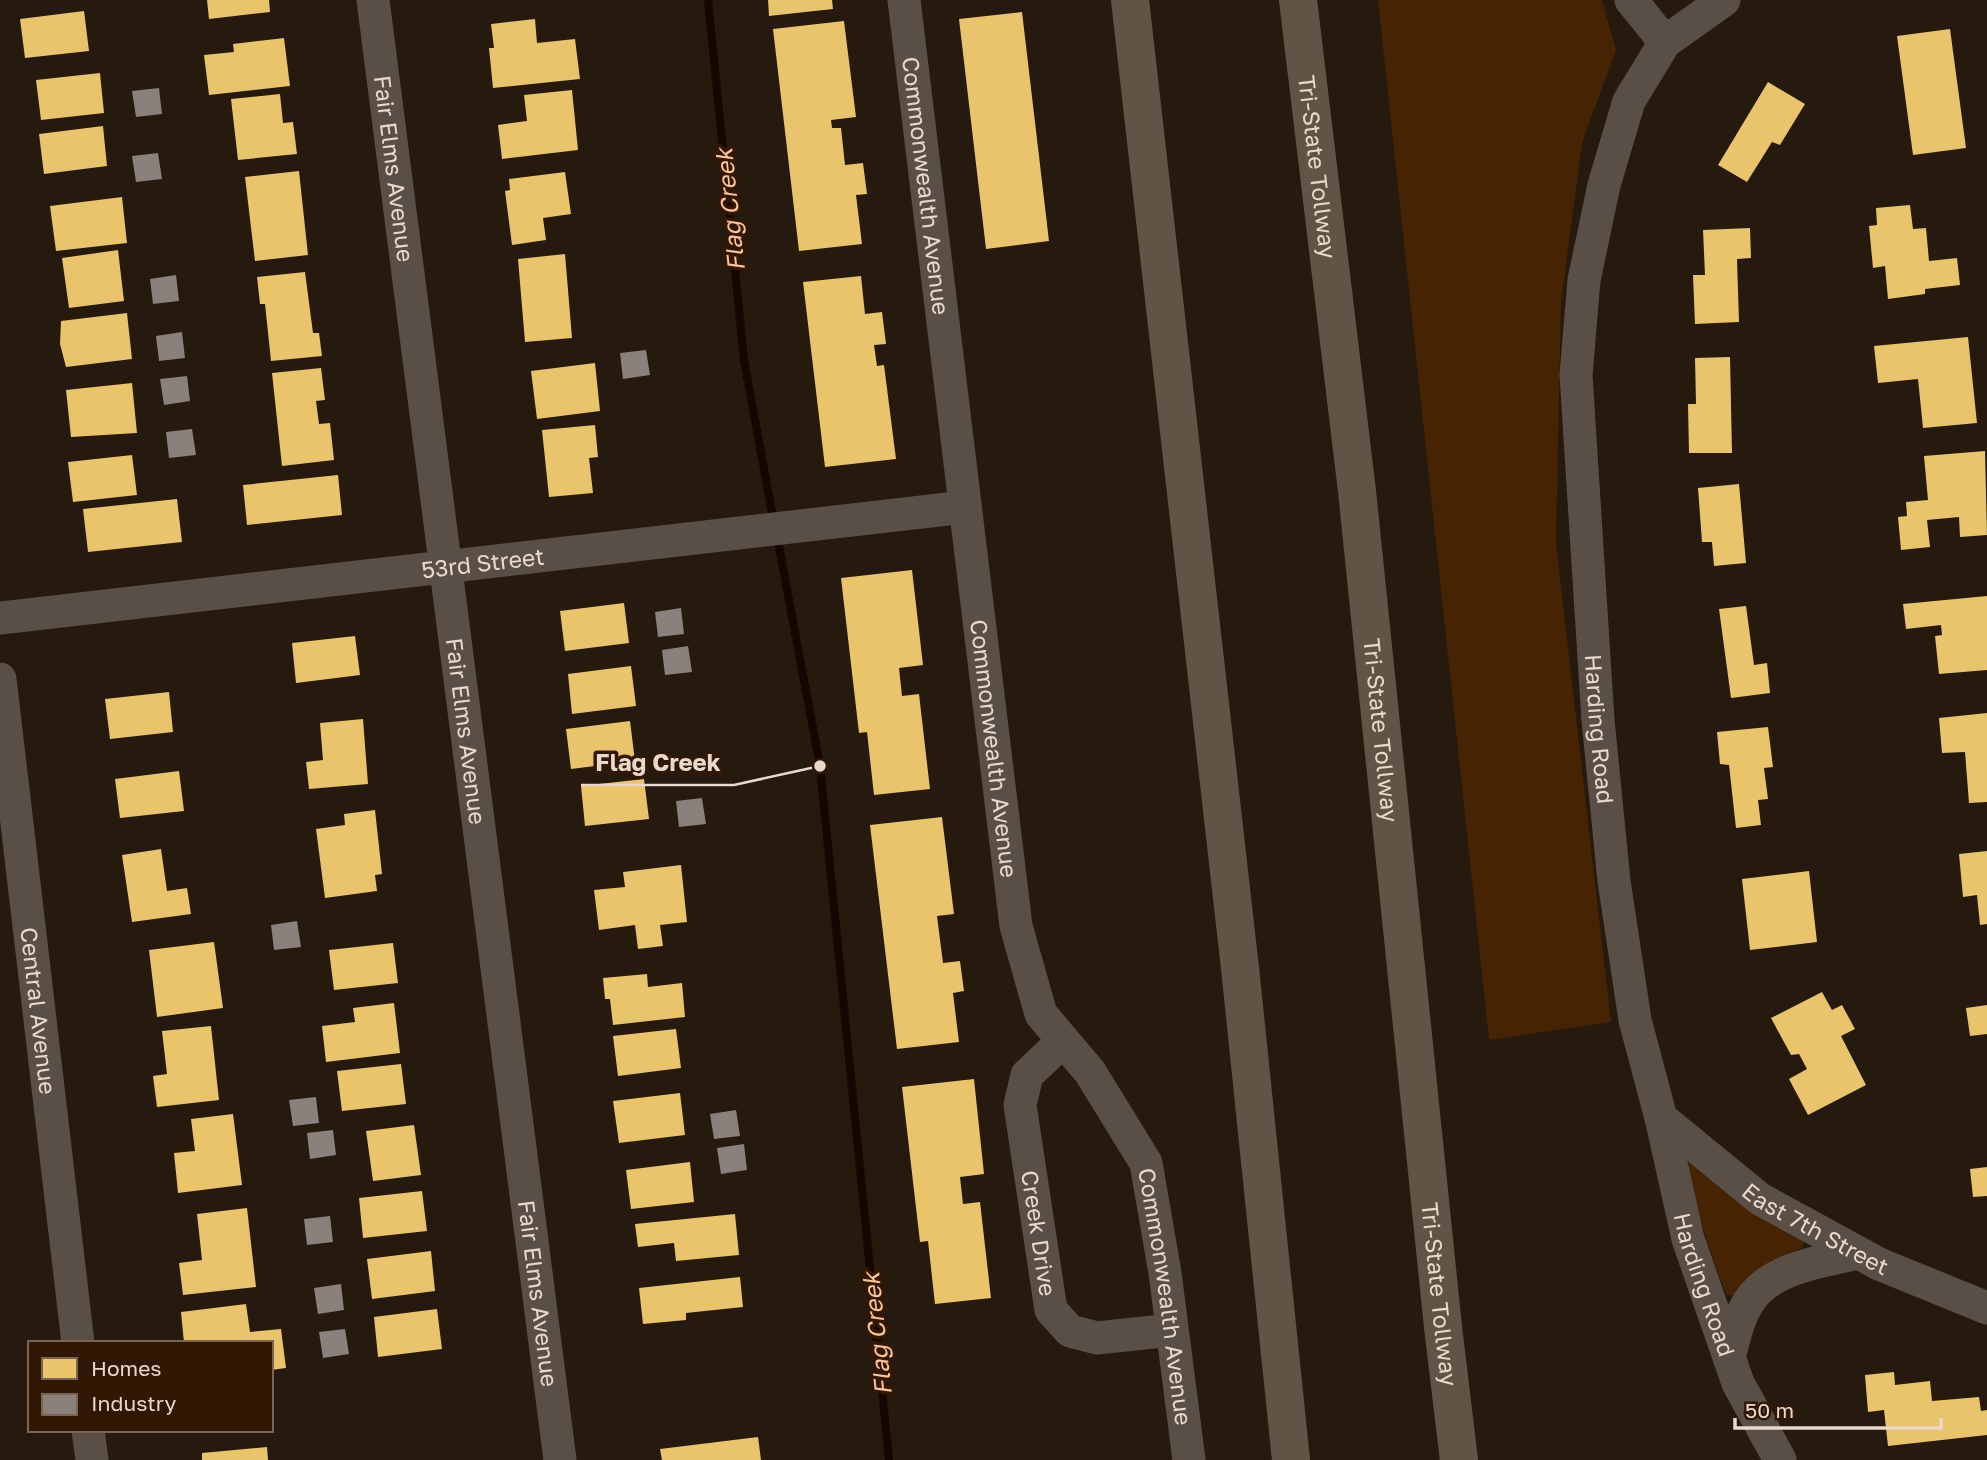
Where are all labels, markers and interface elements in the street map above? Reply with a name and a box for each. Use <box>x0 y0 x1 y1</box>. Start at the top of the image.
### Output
street label: Commonwealth Avenue <box>897 55 956 316</box>
street label: Tri-State Tollway <box>1293 73 1343 260</box>
street label: Fair Elms Avenue <box>369 74 420 264</box>
water label: Flag Creek <box>708 145 751 273</box>
street label: 53rd Street <box>420 541 546 583</box>
street label: Commonwealth Avenue <box>965 618 1024 879</box>
street label: Fair Elms Avenue <box>441 636 492 826</box>
street label: Tri-State Tollway <box>1358 637 1405 824</box>
street label: Harding Road <box>1580 653 1620 805</box>
callout: Flag Creek <box>581 740 734 785</box>
text: Flag Creek <box>595 747 721 776</box>
street label: Central Avenue <box>15 926 63 1096</box>
street label: Commonwealth Avenue <box>1133 1166 1198 1427</box>
street label: Creek Drive <box>1016 1168 1063 1298</box>
street label: East 7th Street <box>1737 1176 1893 1280</box>
street label: Fair Elms Avenue <box>513 1198 564 1388</box>
street label: Tri-State Tollway <box>1416 1201 1464 1388</box>
street label: Harding Road <box>1669 1210 1742 1360</box>
water label: Flag Creek <box>855 1269 898 1397</box>
legend <box>28 1341 273 1432</box>
text: Homes <box>91 1355 161 1381</box>
scale bar <box>1735 1386 1941 1430</box>
text: Industry <box>91 1390 176 1416</box>
text: 50 m <box>1745 1397 1794 1423</box>

